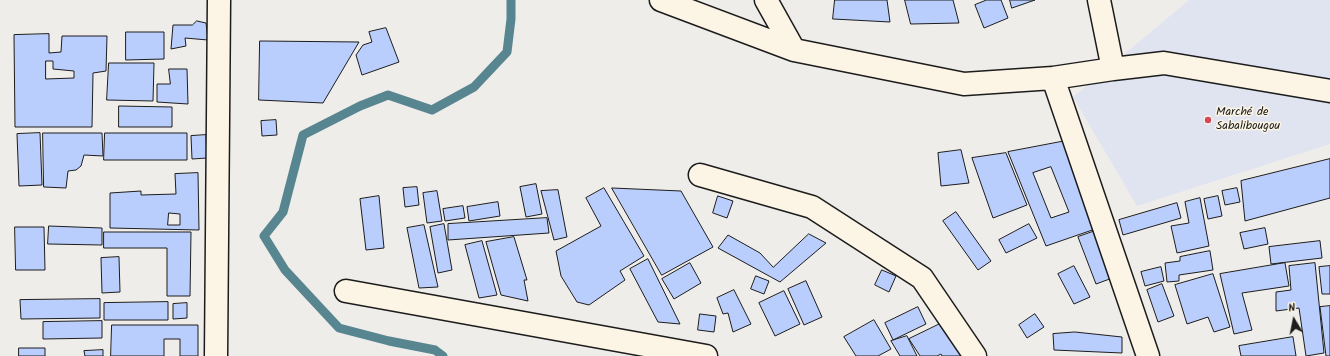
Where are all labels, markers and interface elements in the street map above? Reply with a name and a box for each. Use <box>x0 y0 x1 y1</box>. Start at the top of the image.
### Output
place label: Marché de Sabalibougou <box>1216 106 1280 134</box>
marker: Marché de Sabalibougou <box>1203 115 1213 125</box>
text: N <box>1287 299 1297 318</box>
north arrow <box>1274 300 1314 340</box>

